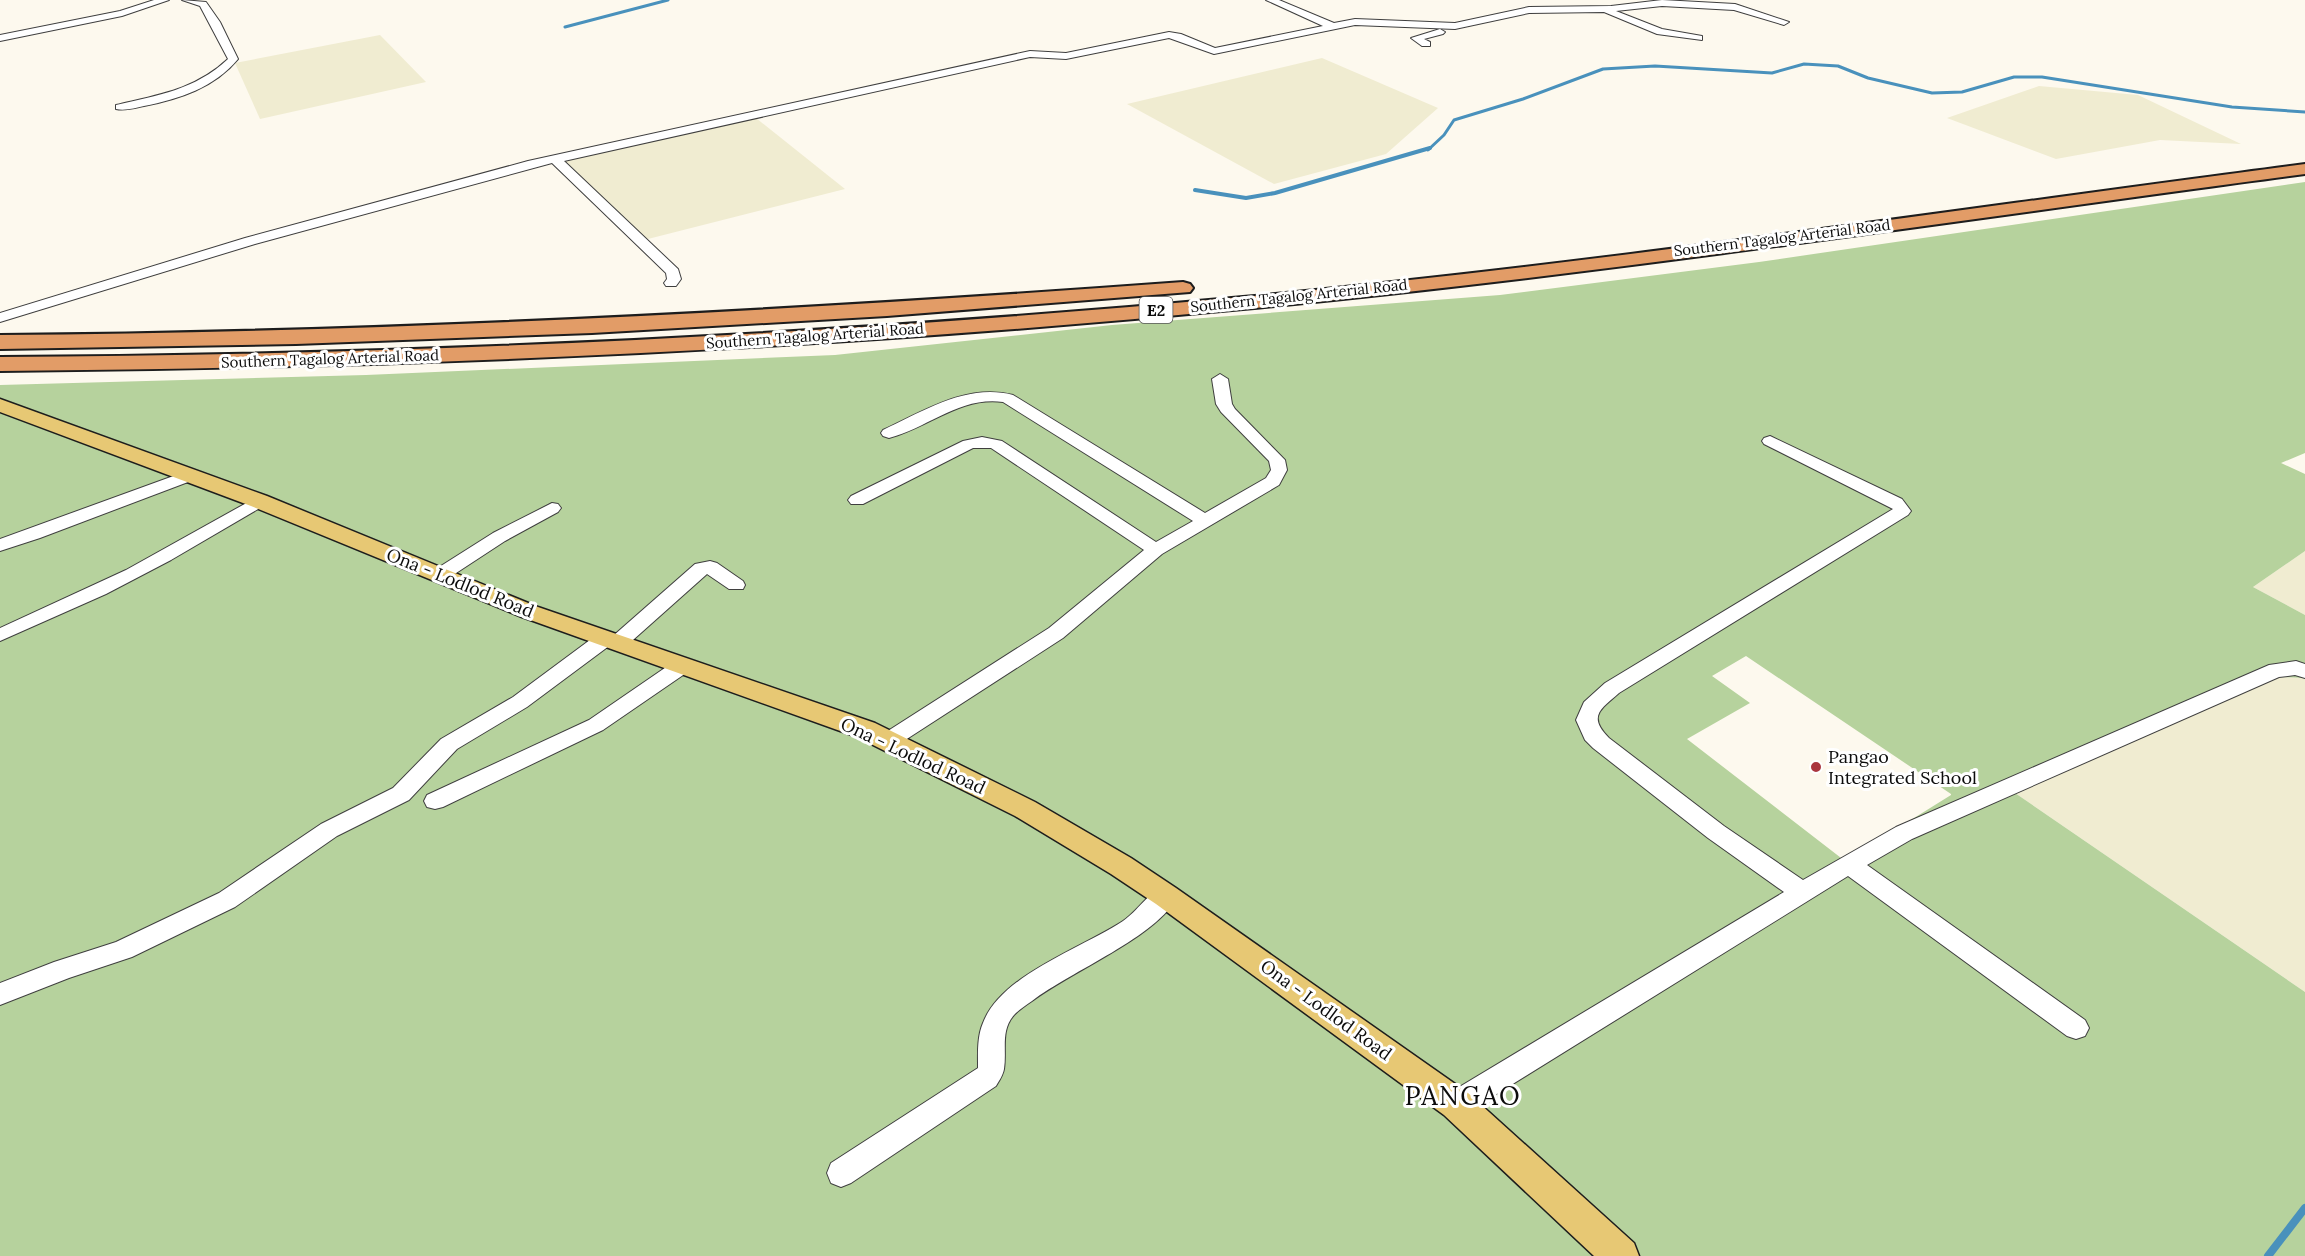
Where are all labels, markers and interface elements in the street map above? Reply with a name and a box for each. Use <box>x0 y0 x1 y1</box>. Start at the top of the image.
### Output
street label: Southern Tagalog Arterial Road <box>1673 215 1891 260</box>
street label: Southern Tagalog Arterial Road <box>1190 275 1408 316</box>
road number: E2 <box>1140 297 1172 323</box>
street label: Southern Tagalog Arterial Road <box>706 318 924 353</box>
street label: Southern Tagalog Arterial Road <box>221 345 439 372</box>
street label: Ona - Lodlod Road <box>383 542 538 623</box>
street label: Ona - Lodlod Road <box>837 712 989 799</box>
place label: Pangao Integrated School <box>1828 745 1977 789</box>
marker: Pangao Integrated School <box>1809 760 1823 774</box>
street label: Ona - Lodlod Road <box>1256 954 1397 1065</box>
district label: PANGAO <box>1405 1079 1521 1112</box>

